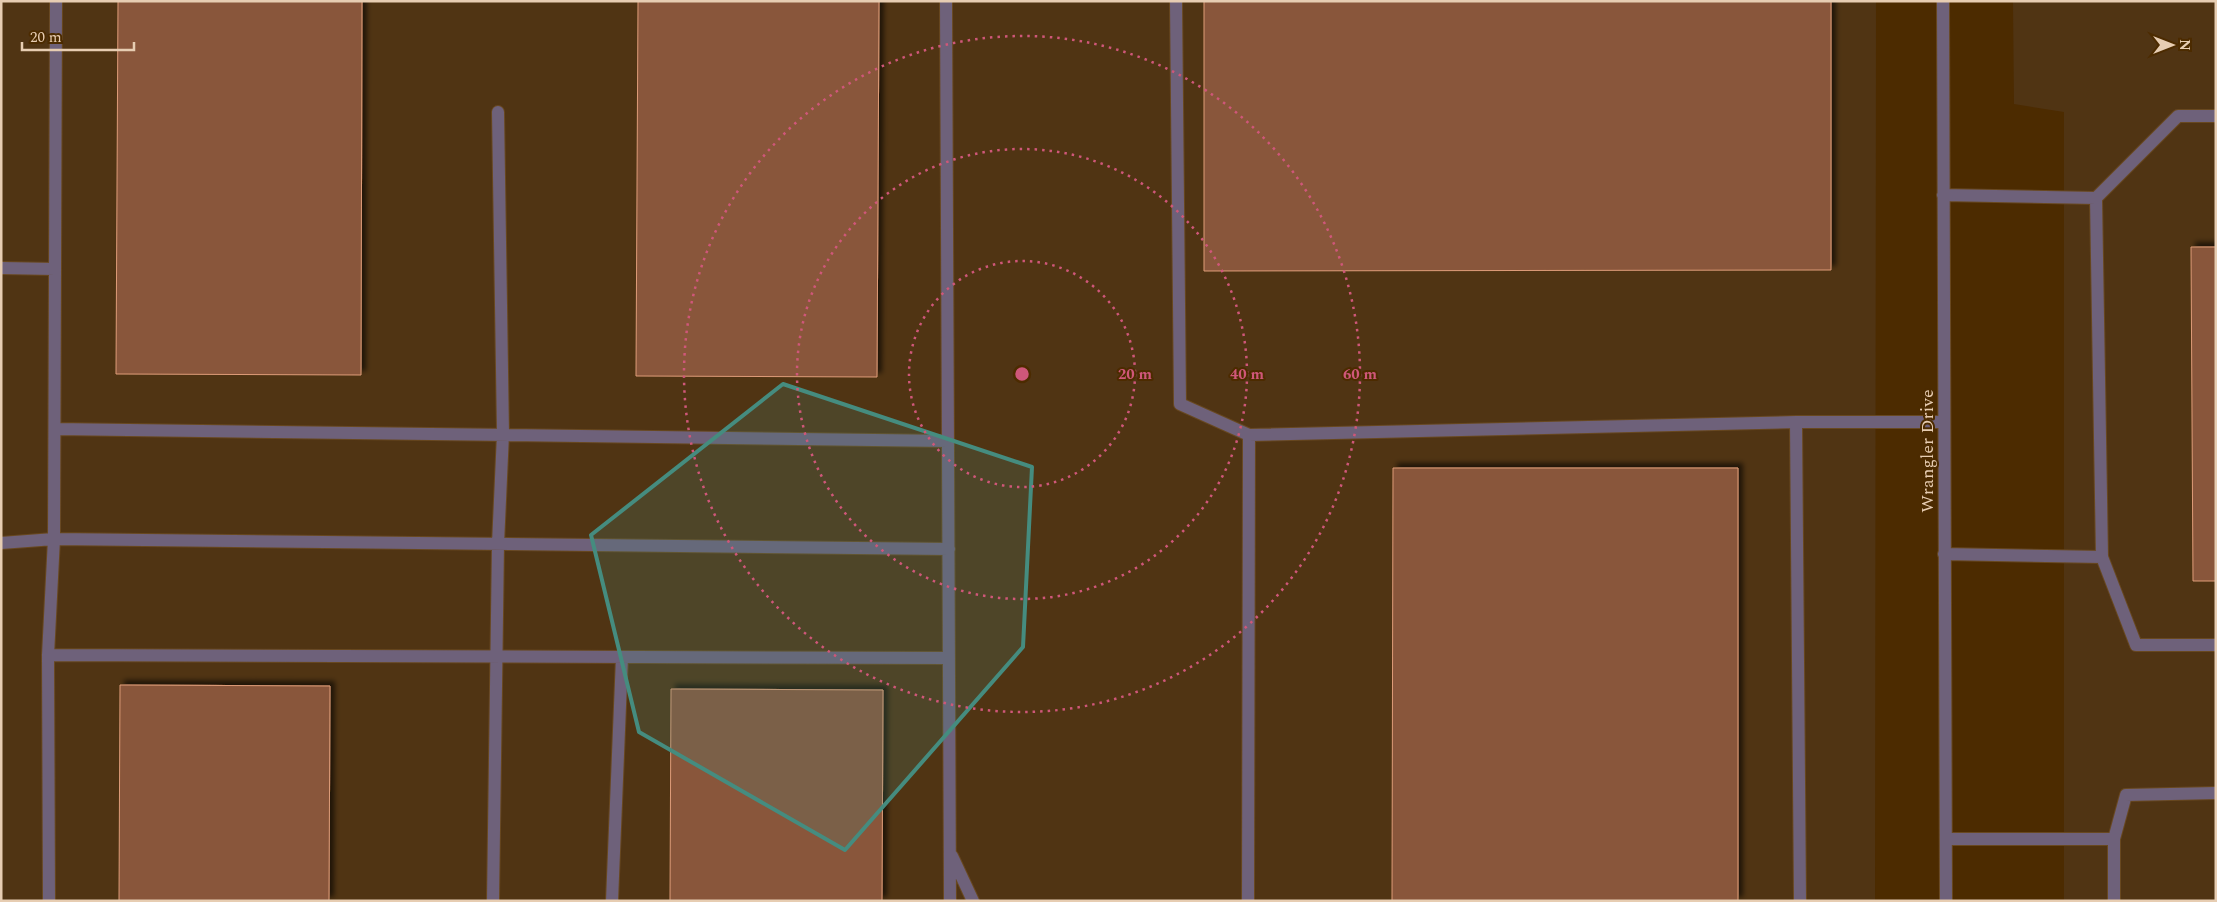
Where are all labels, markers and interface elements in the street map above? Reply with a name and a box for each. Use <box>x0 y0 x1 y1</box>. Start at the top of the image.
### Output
scale bar <box>22 20 135 52</box>
north arrow <box>2147 20 2197 70</box>
text: 20 m <box>30 26 62 49</box>
text: N <box>2174 39 2195 51</box>
text: 20 m <box>1118 363 1153 386</box>
text: 40 m <box>1230 363 1265 386</box>
text: 60 m <box>1343 363 1378 386</box>
centre of rings <box>1013 365 1031 383</box>
street label: Wrangler Drive <box>1914 389 1941 513</box>

